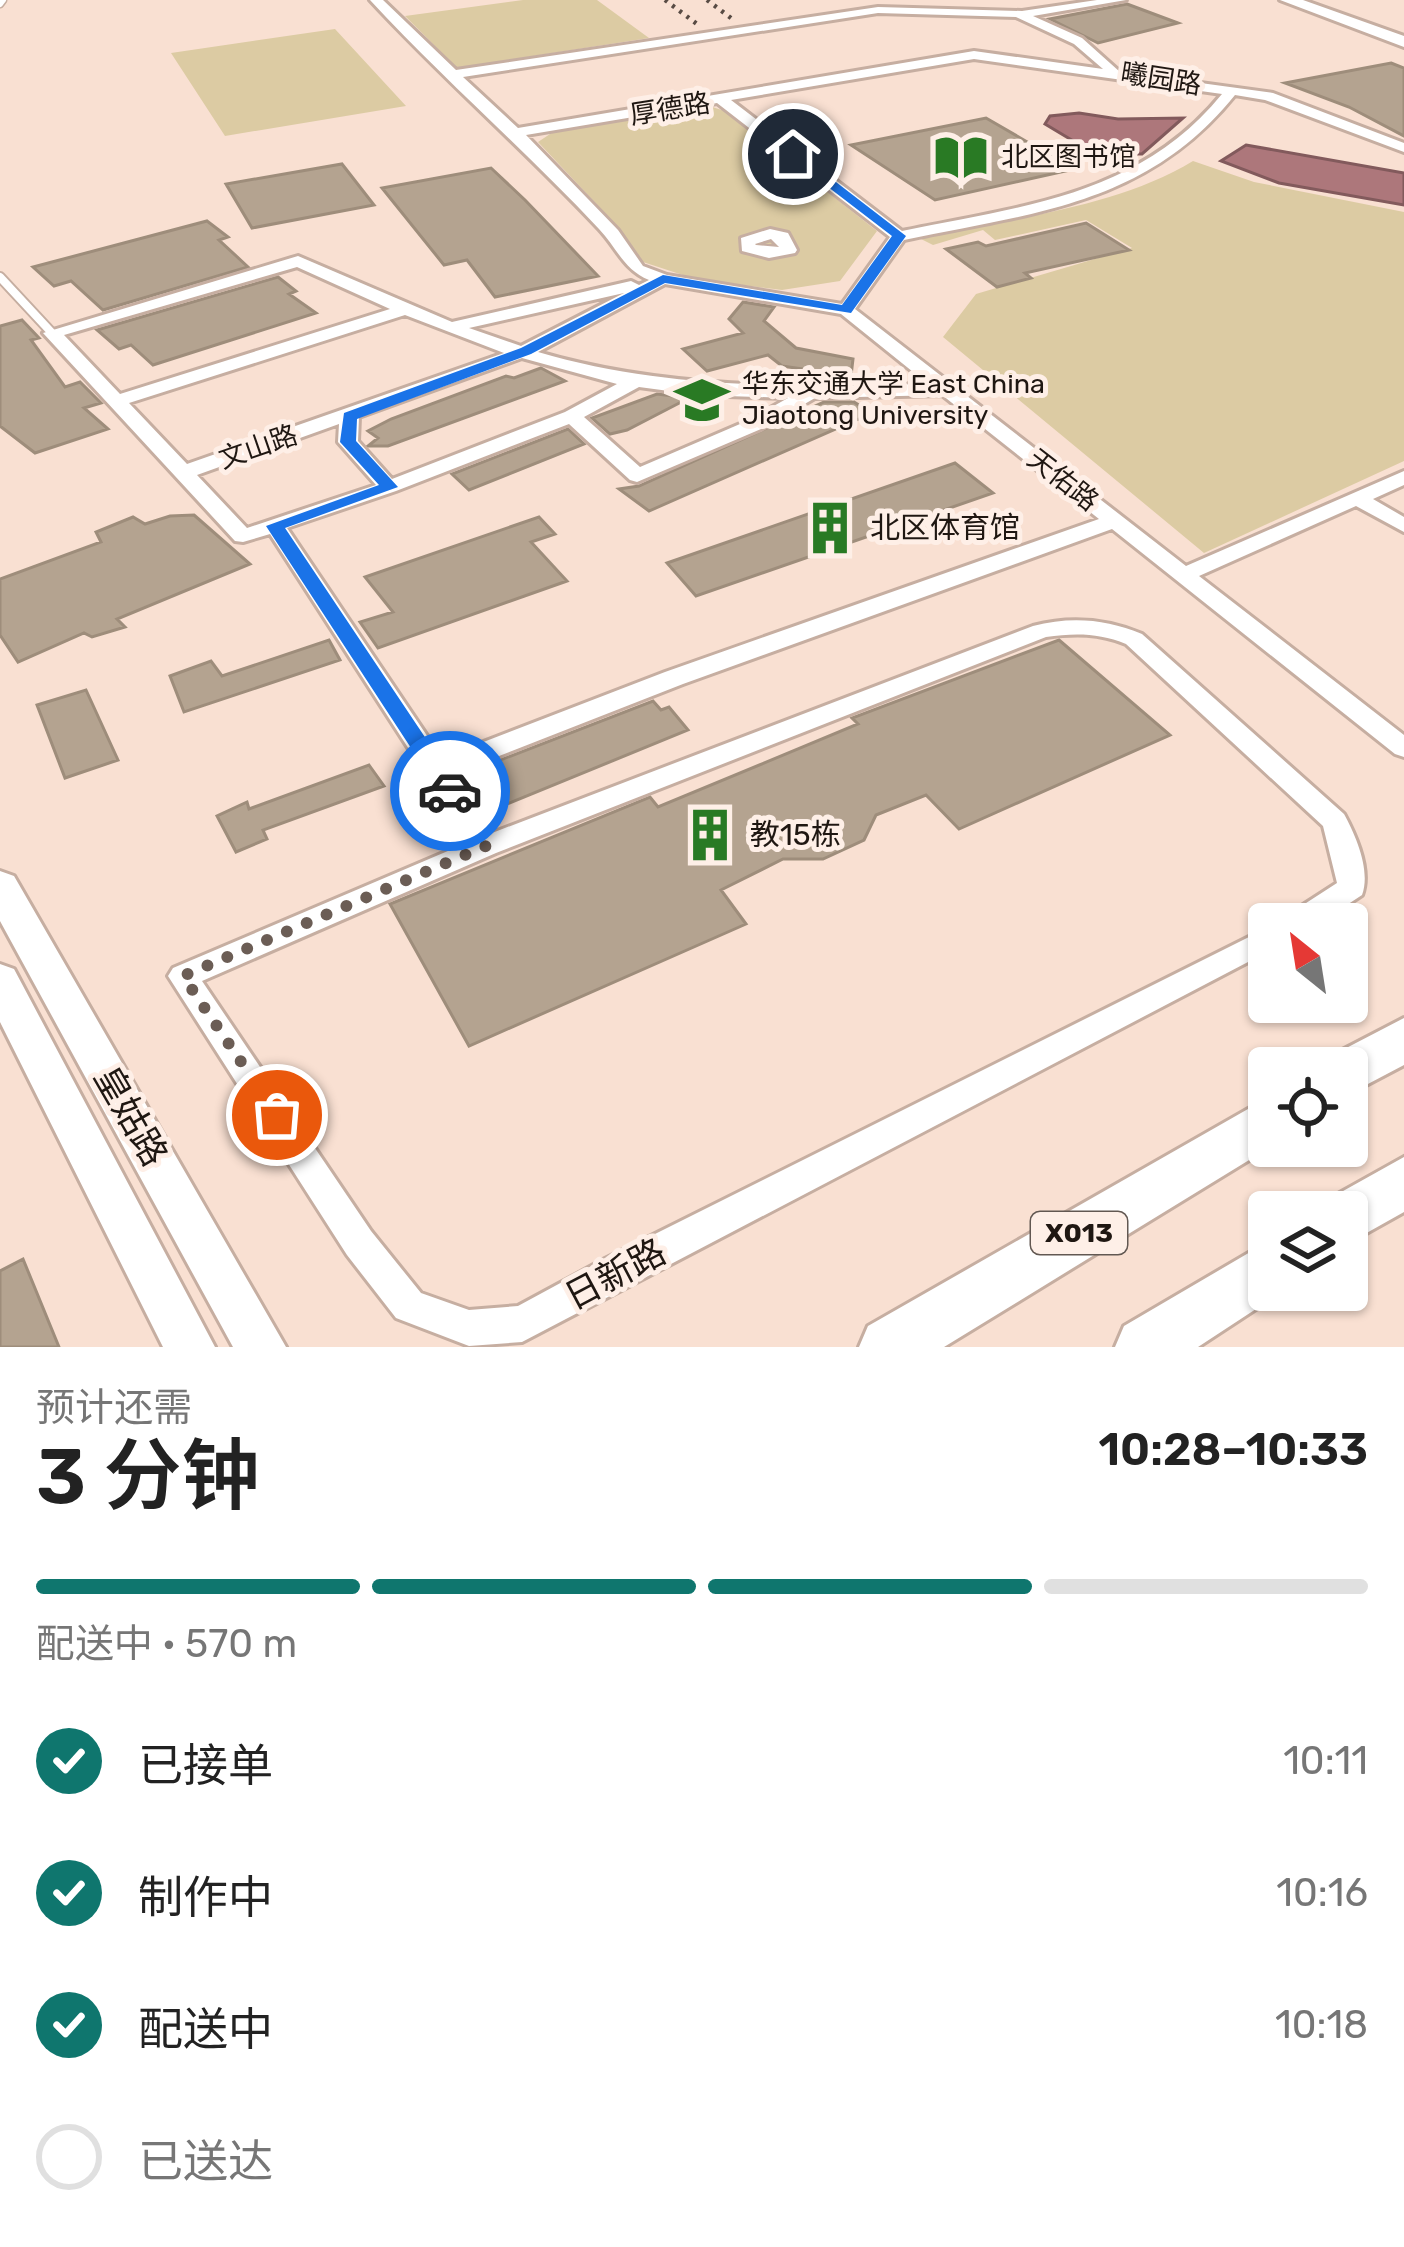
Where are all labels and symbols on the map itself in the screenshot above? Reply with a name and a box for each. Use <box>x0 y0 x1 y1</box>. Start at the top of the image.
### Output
street label: 曦园路 <box>1118 57 1204 101</box>
street label: 厚德路 <box>627 87 713 131</box>
pin <box>742 103 844 205</box>
library icon: 北区图书馆 <box>932 128 990 186</box>
place label: 北区图书馆 <box>1001 141 1136 173</box>
place label: 华东交通大学 East China Jiaotong University <box>742 368 1045 431</box>
school or university icon: 华东交通大学 East China Jiaotong University <box>673 371 731 429</box>
street label: 文山路 <box>214 419 302 475</box>
street label: 天佑路 <box>1021 442 1105 518</box>
building icon: 北区体育馆 <box>801 499 859 557</box>
place label: 北区体育馆 <box>870 510 1020 546</box>
courier <box>390 731 510 851</box>
building icon: 教15栋 <box>681 806 739 864</box>
place label: 教15栋 <box>750 817 841 853</box>
north arrow <box>1248 903 1368 1023</box>
street label: 皇姑路 <box>85 1058 177 1174</box>
pin <box>226 1064 328 1166</box>
road number: X013 <box>1031 1212 1127 1254</box>
street label: 日新路 <box>557 1230 673 1318</box>

